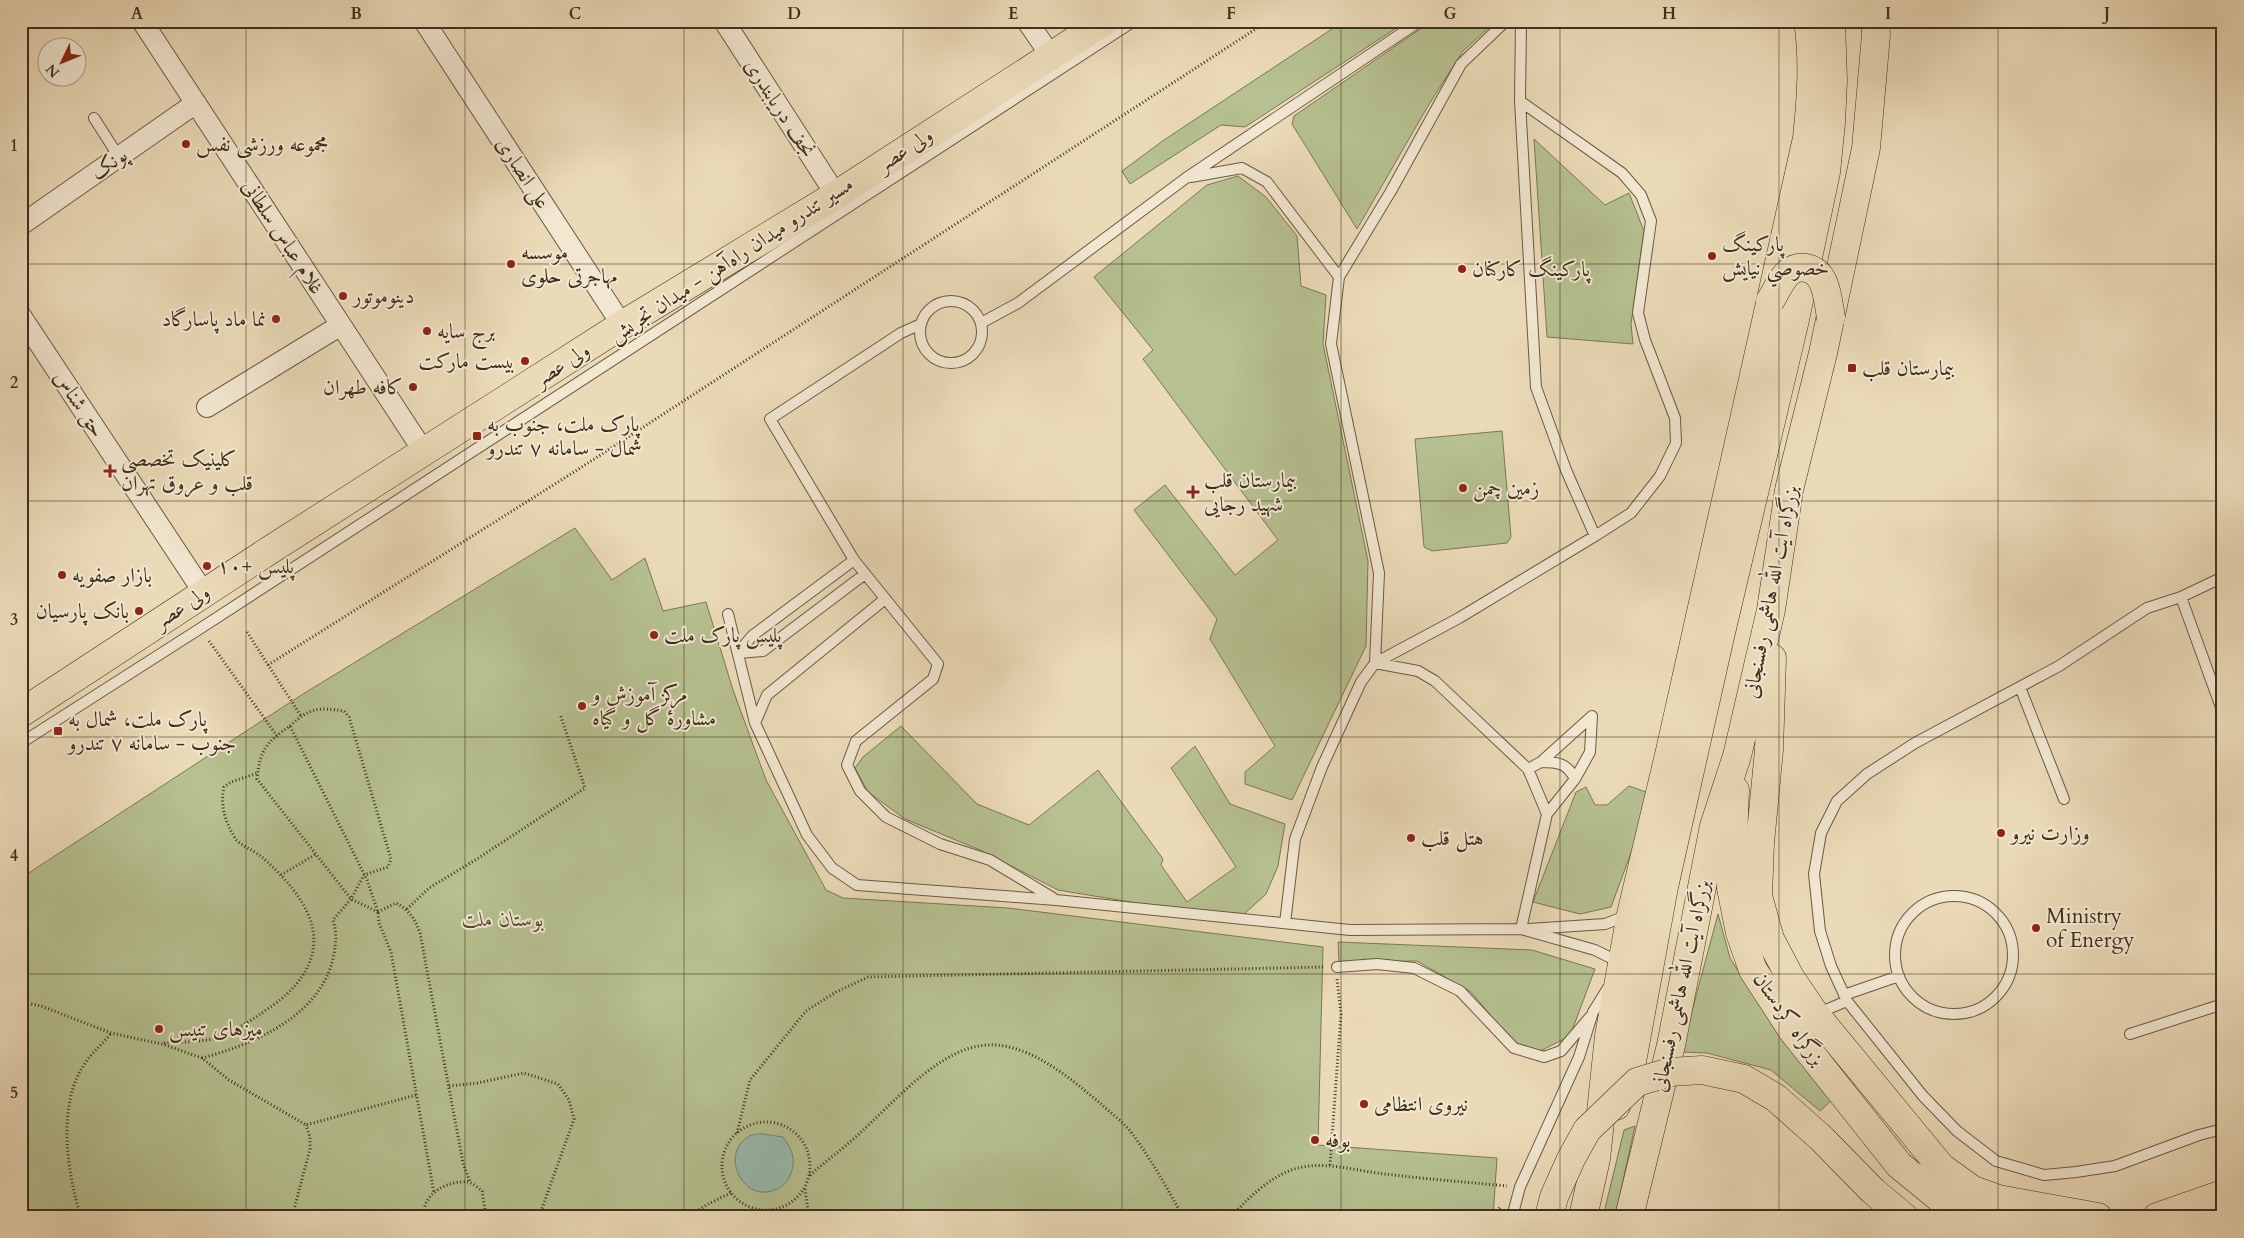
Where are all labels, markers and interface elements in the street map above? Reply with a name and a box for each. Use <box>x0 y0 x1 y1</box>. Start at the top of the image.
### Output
text: A <box>131 3 143 25</box>
text: B <box>350 3 362 25</box>
text: C <box>569 3 581 25</box>
text: D <box>787 3 801 25</box>
text: E <box>1008 3 1018 25</box>
text: F <box>1226 3 1236 25</box>
text: G <box>1443 3 1457 25</box>
text: H <box>1662 3 1676 25</box>
text: I <box>1885 3 1891 25</box>
text: J <box>2102 3 2110 25</box>
north arrow <box>38 38 88 88</box>
street label: نجف دریابندری <box>737 53 823 163</box>
text: N <box>42 60 64 81</box>
street label: ولی عصر <box>870 121 939 180</box>
place label: مجموعه ورزشی نفس <box>196 130 329 159</box>
street label: علی انصاری <box>488 131 557 215</box>
text: 1 <box>10 135 18 157</box>
marker: مجموعه ورزشی نفس <box>180 138 192 150</box>
street label: پونک <box>85 140 134 187</box>
street label: مسیر تندرو میدان راه‌آهن - میدان تجریش <box>603 170 859 350</box>
street label: غلام عباس سلطانی <box>232 174 331 302</box>
place label: پاركينگ خصوصي نيايش <box>1722 230 1829 288</box>
place label: موسسه مهاجرتی حلوی <box>521 238 617 291</box>
marker: پاركينگ خصوصي نيايش <box>1706 250 1718 262</box>
place label: پارکینگ کارکنان <box>1472 255 1591 284</box>
marker: موسسه مهاجرتی حلوی <box>505 258 517 270</box>
marker: پارکینگ کارکنان <box>1456 263 1468 275</box>
place label: دینوموتور <box>351 282 414 311</box>
marker: دینوموتور <box>337 290 349 302</box>
place label: نما ماد پاسارگاد <box>162 305 266 334</box>
marker: نما ماد پاسارگاد <box>270 313 282 325</box>
place label: برج سایه <box>437 317 495 350</box>
marker: برج سایه <box>421 325 433 337</box>
street label: ولی عصر <box>527 336 596 395</box>
place label: بیست مارکت <box>418 347 515 376</box>
place label: بیمارستان قلب <box>1862 354 1955 383</box>
marker: بیست مارکت <box>519 355 531 367</box>
marker: بیمارستان قلب <box>1846 362 1858 374</box>
street label: حق شناس <box>46 365 112 443</box>
text: 2 <box>10 372 18 394</box>
place label: کافه طهران <box>323 373 403 402</box>
marker: کافه طهران <box>407 381 419 393</box>
place label: پارک ملت، جنوب به شمال - سامانه ۷ تندرو <box>485 410 642 463</box>
marker: پارک ملت، جنوب به شمال - سامانه ۷ تندرو <box>471 430 483 442</box>
place label: کلینیک تخصصی قلب و عروق تهران <box>121 445 253 498</box>
marker: کلینیک تخصصی قلب و عروق تهران <box>103 464 117 478</box>
place label: بیمارستان قلب شهید رجایی <box>1204 466 1297 519</box>
place label: زمین چمن <box>1473 474 1539 503</box>
marker: زمین چمن <box>1457 482 1469 494</box>
street label: بزرگراه آیت الله هاشمی رفسنجانی <box>1733 482 1806 701</box>
marker: بیمارستان قلب شهید رجایی <box>1186 485 1200 499</box>
place label: پلیس +۱۰ <box>217 552 295 581</box>
marker: پلیس +۱۰ <box>201 560 213 572</box>
place label: بازار صفویه <box>72 561 152 590</box>
marker: بازار صفویه <box>56 569 68 581</box>
street label: ولی عصر <box>147 578 216 637</box>
place label: بانک پارسیان <box>36 597 129 626</box>
marker: بانک پارسیان <box>133 605 145 617</box>
text: 3 <box>10 609 18 631</box>
place label: پلیس پارک ملت <box>664 621 782 650</box>
marker: پلیس پارک ملت <box>648 629 660 641</box>
place label: مرکز آموزش و مشاورهٔ گل و گیاه <box>590 680 716 733</box>
marker: مرکز آموزش و مشاورهٔ گل و گیاه <box>576 700 588 712</box>
place label: پارک ملت، شمال به جنوب - سامانه ۷ تندرو <box>66 705 236 758</box>
marker: پارک ملت، شمال به جنوب - سامانه ۷ تندرو <box>52 725 64 737</box>
place label: وزارت نیرو <box>2009 819 2090 848</box>
place label: هتل قلب <box>1421 824 1484 853</box>
marker: وزارت نیرو <box>1995 827 2007 839</box>
marker: هتل قلب <box>1405 832 1417 844</box>
text: 4 <box>10 845 18 867</box>
street label: بزرگراه آیت الله هاشمی رفسنجانی <box>1641 876 1718 1095</box>
place label: Ministry of Energy <box>2046 902 2134 955</box>
park label: بوستان ملت <box>462 905 544 934</box>
marker: Ministry of Energy <box>2030 922 2042 934</box>
street label: بزرگراه کردستان <box>1746 966 1832 1072</box>
place label: میزهای تنیس <box>169 1015 263 1044</box>
marker: میزهای تنیس <box>153 1023 165 1035</box>
text: 5 <box>10 1082 18 1104</box>
place label: نیروی انتظامی <box>1374 1090 1468 1119</box>
marker: نیروی انتظامی <box>1358 1098 1370 1110</box>
place label: بوفه <box>1325 1126 1350 1155</box>
marker: بوفه <box>1309 1134 1321 1146</box>

